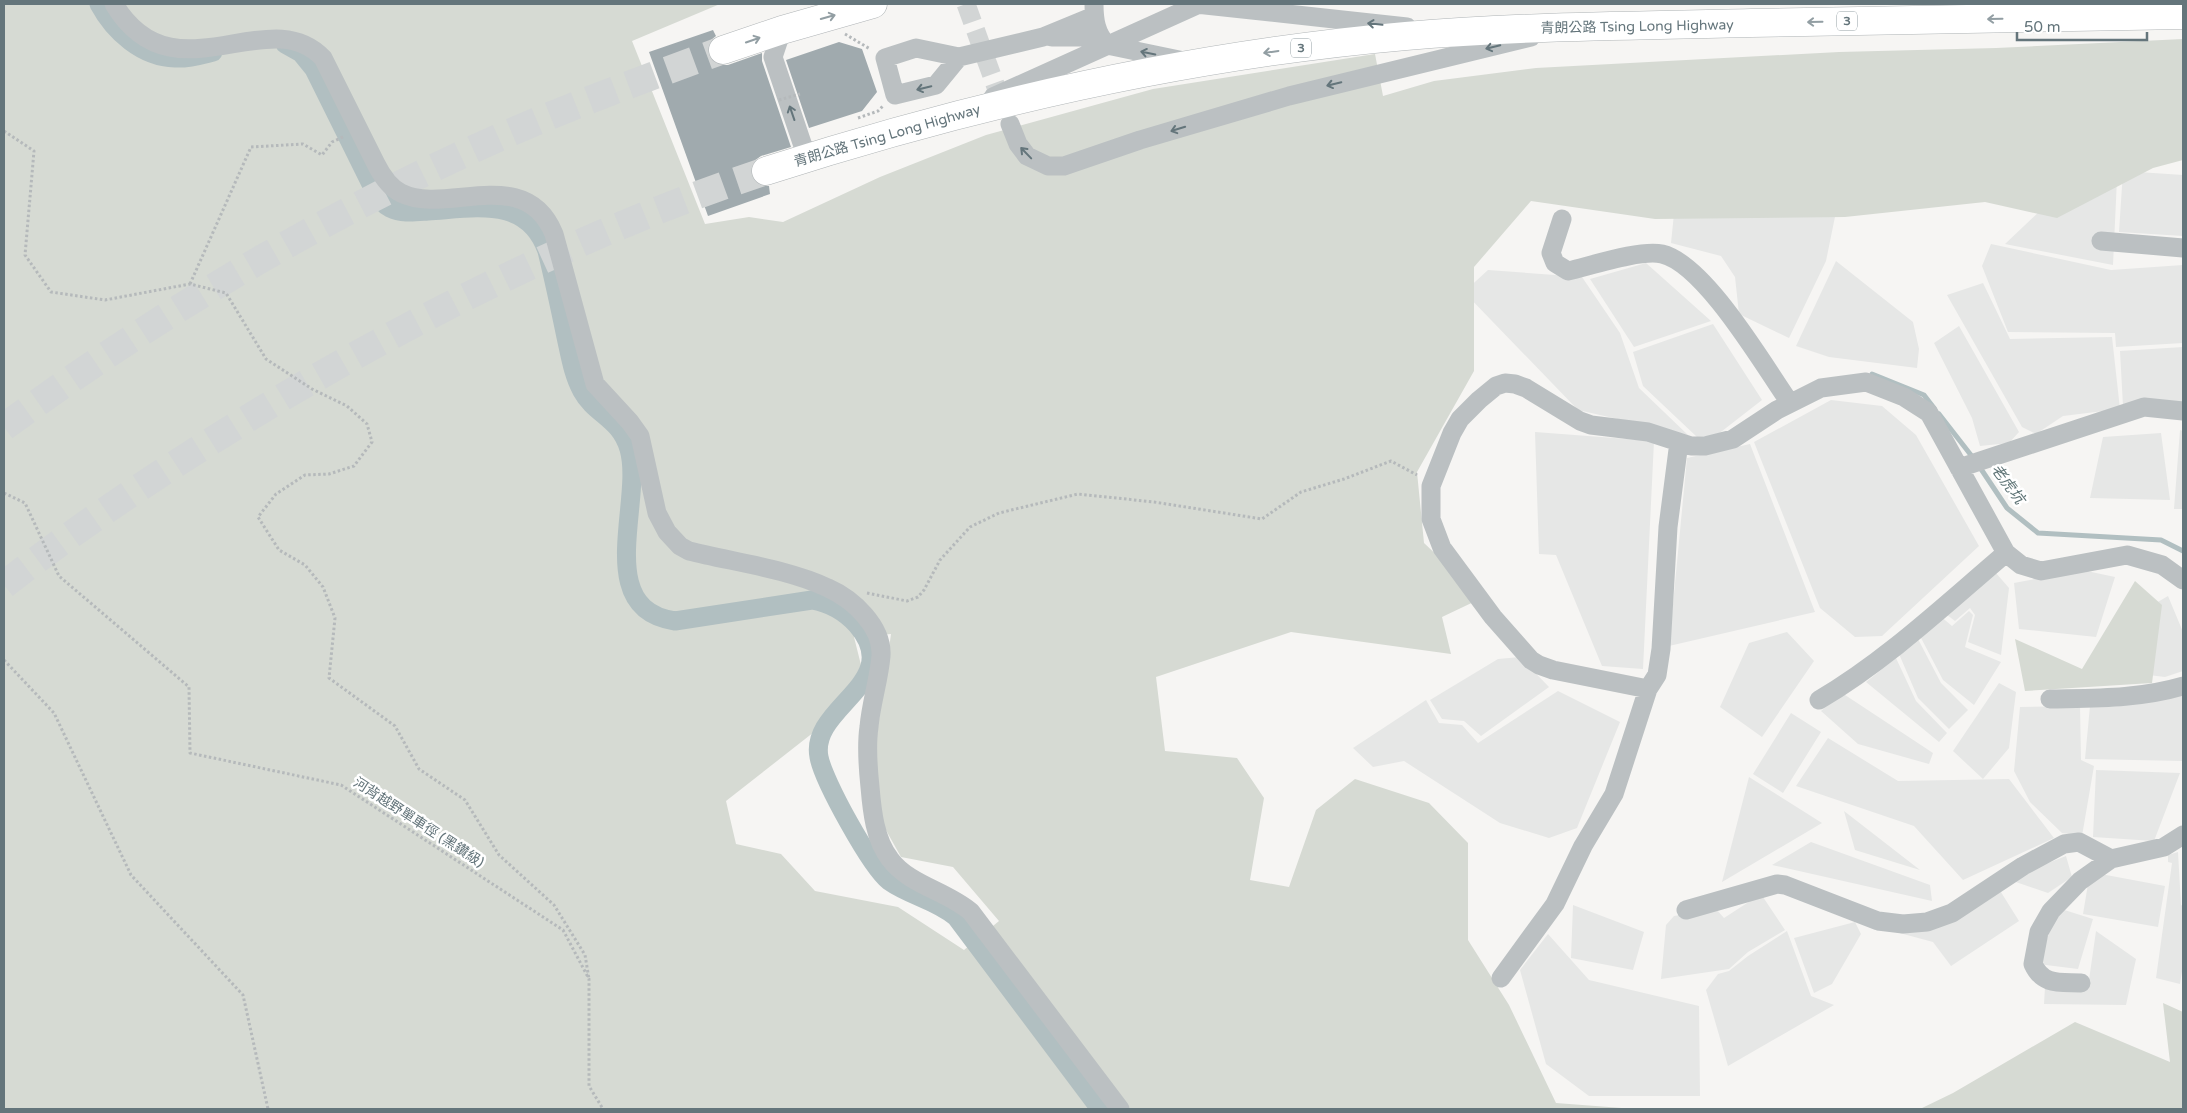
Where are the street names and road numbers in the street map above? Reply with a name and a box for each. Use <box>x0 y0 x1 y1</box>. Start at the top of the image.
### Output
road number: 3 <box>1837 12 1857 30</box>
street label: 青朗公路 Tsing Long Highway <box>1540 16 1734 37</box>
road number: 3 <box>1291 38 1311 58</box>
street label: 青朗公路 Tsing Long Highway <box>792 101 983 170</box>
street label: 河背越野單車徑 (黑鑽級) <box>350 774 487 871</box>

